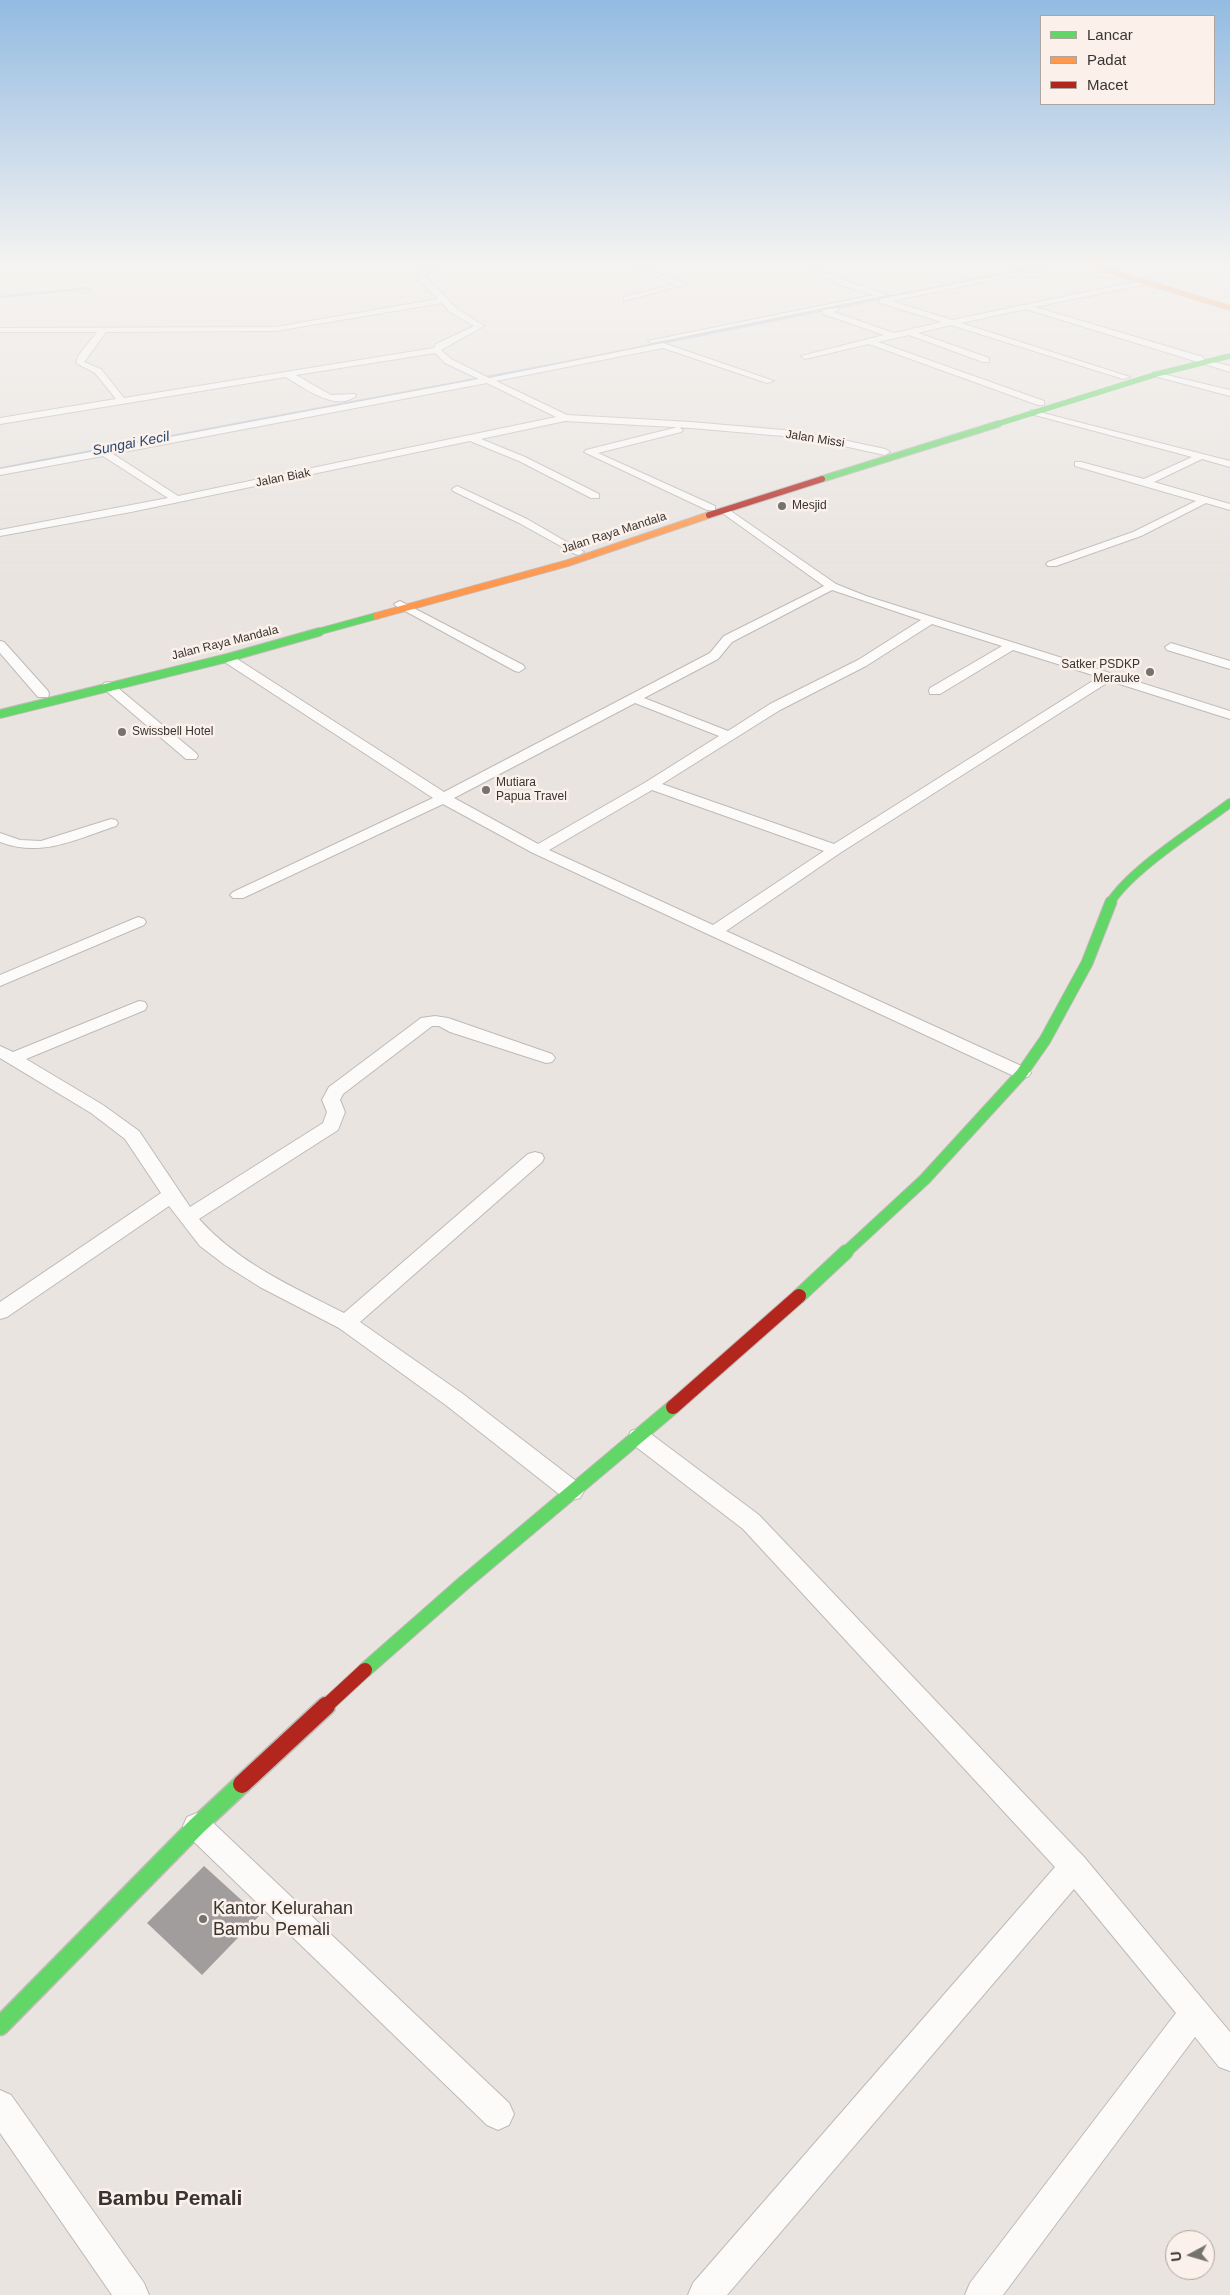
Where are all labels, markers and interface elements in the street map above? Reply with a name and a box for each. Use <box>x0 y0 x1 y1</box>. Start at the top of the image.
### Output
legend <box>1040 15 1215 105</box>
text: Lancar <box>1087 26 1133 43</box>
text: Padat <box>1087 51 1126 68</box>
text: Macet <box>1087 76 1128 93</box>
street label: Jalan Missi <box>785 427 845 451</box>
water label: Sungai Kecil <box>91 428 171 460</box>
street label: Jalan Biak <box>254 466 312 490</box>
place label: Mesjid <box>792 499 827 513</box>
marker: Mesjid <box>776 500 788 512</box>
street label: Jalan Raya Mandala <box>560 509 668 557</box>
street label: Jalan Raya Mandala <box>170 623 280 663</box>
place label: Satker PSDKP Merauke <box>1061 658 1140 686</box>
marker: Satker PSDKP Merauke <box>1144 666 1156 678</box>
place label: Swissbell Hotel <box>132 725 213 739</box>
marker: Swissbell Hotel <box>116 726 128 738</box>
place label: Mutiara Papua Travel <box>496 776 567 804</box>
marker: Mutiara Papua Travel <box>480 784 492 796</box>
place label: Kantor Kelurahan Bambu Pemali <box>213 1898 353 1940</box>
marker: Kantor Kelurahan Bambu Pemali <box>197 1913 209 1925</box>
district label: Bambu Pemali <box>98 2186 242 2212</box>
north arrow <box>1165 2230 1215 2280</box>
text: U <box>1168 2251 1185 2262</box>

